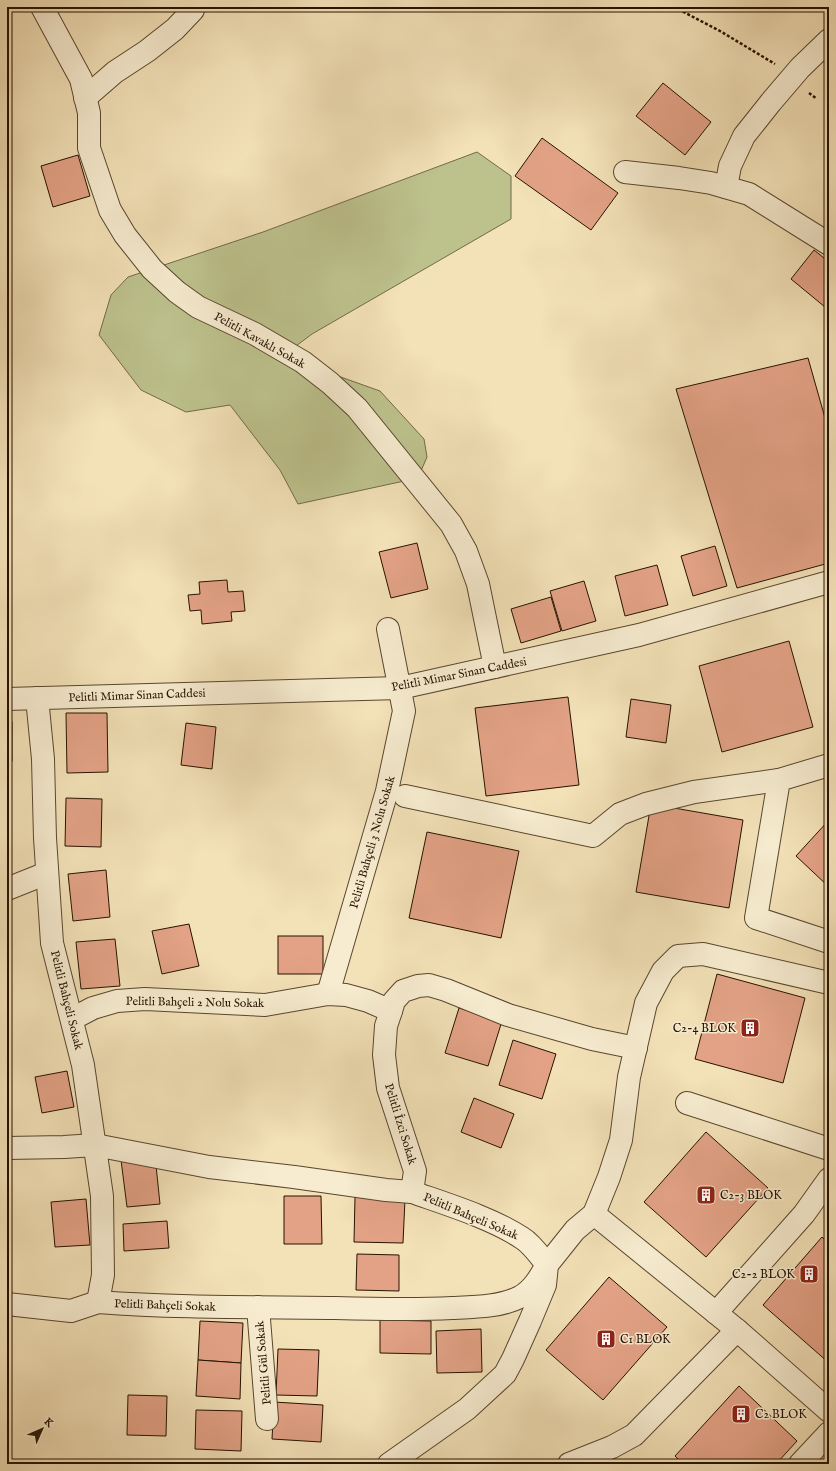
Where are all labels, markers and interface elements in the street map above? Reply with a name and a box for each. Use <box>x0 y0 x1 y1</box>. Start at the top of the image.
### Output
street label: Pelitli Kavaklı Sokak <box>211 309 309 372</box>
street label: Pelitli Mimar Sinan Caddesi <box>390 654 528 695</box>
street label: Pelitli Mimar Sinan Caddesi <box>68 686 206 705</box>
street label: Pelitli Bahçeli 3 Nolu Sokak <box>346 773 399 910</box>
street label: Pelitli Bahçeli Sokak <box>47 949 86 1052</box>
street label: Pelitli Bahçeli 2 Nolu Sokak <box>126 994 265 1011</box>
building icon: C2-4 BLOK <box>739 1017 761 1039</box>
place label: C2-4 BLOK <box>673 1021 736 1036</box>
street label: Pelitli İzci Sokak <box>381 1081 421 1167</box>
building icon: C2-3 BLOK <box>695 1184 717 1206</box>
place label: C2-3 BLOK <box>720 1188 782 1203</box>
street label: Pelitli Bahçeli Sokak <box>421 1190 521 1243</box>
building icon: C2-2 BLOK <box>798 1263 820 1285</box>
place label: C2-2 BLOK <box>732 1267 795 1282</box>
street label: Pelitli Bahçeli Sokak <box>114 1296 217 1315</box>
street label: Pelitli Gül Sokak <box>252 1320 275 1406</box>
building icon: C1 BLOK <box>595 1328 617 1350</box>
place label: C1 BLOK <box>620 1332 671 1347</box>
building icon: C2 BLOK <box>730 1403 752 1425</box>
place label: C2 BLOK <box>755 1407 807 1422</box>
north arrow <box>22 1409 62 1449</box>
text: K <box>41 1415 57 1431</box>

